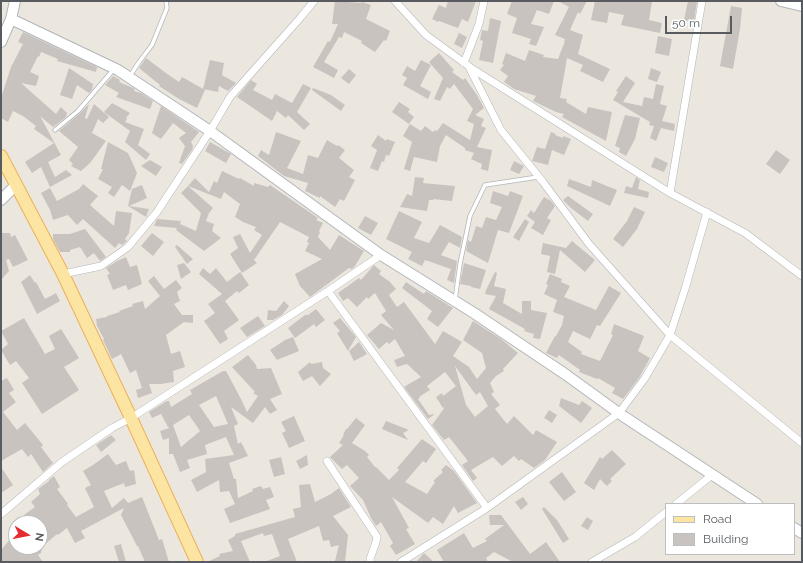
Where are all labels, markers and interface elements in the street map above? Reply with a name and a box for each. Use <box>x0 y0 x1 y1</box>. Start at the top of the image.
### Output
scale bar <box>667 8 734 34</box>
text: 50 m <box>672 16 700 30</box>
legend <box>665 503 795 555</box>
text: Road <box>703 512 732 526</box>
north arrow <box>8 515 48 555</box>
text: N <box>32 532 46 542</box>
text: Building <box>703 532 749 546</box>

